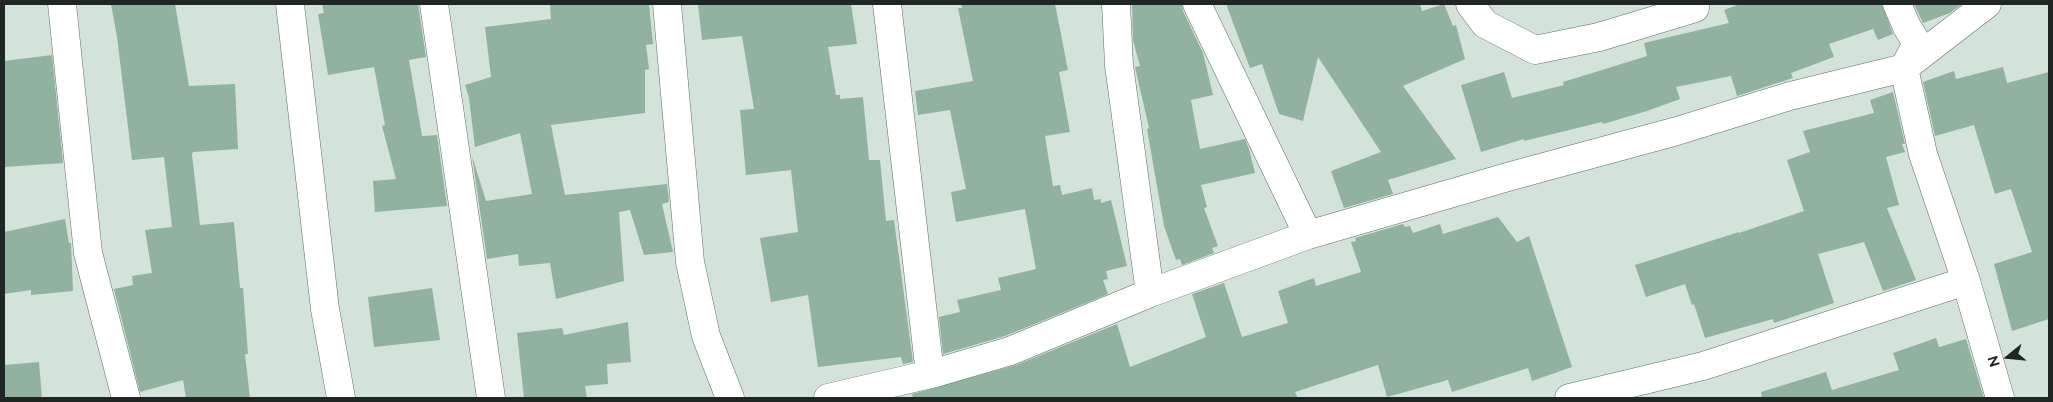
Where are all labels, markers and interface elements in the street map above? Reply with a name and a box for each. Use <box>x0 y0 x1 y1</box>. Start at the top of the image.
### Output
north arrow <box>1983 332 2033 382</box>
text: N <box>1984 354 2003 369</box>

